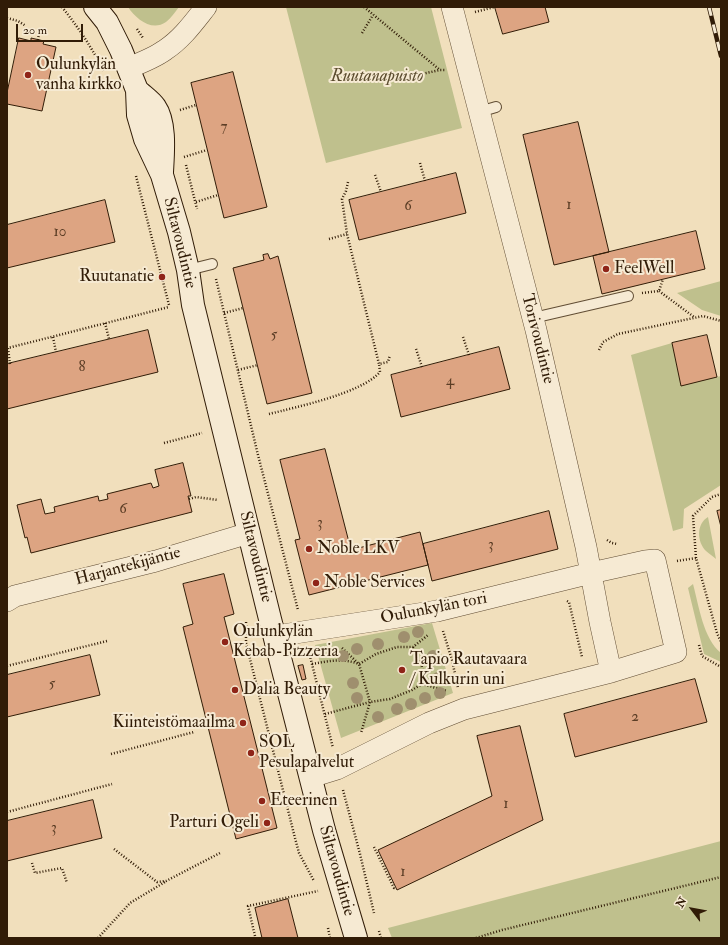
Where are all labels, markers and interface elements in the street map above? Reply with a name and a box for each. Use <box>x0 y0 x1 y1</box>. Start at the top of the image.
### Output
scale bar <box>18 16 85 42</box>
text: 20 m <box>23 23 47 38</box>
place label: Oulunkylän vanha kirkko <box>36 55 121 95</box>
park label: Ruutanapuisto <box>331 67 423 87</box>
marker: Oulunkylän vanha kirkko <box>23 70 33 80</box>
house number: 7 <box>221 119 227 137</box>
street label: Siltavoudintie <box>158 195 200 291</box>
house number: 1 <box>566 197 572 215</box>
house number: 6 <box>404 198 412 216</box>
house number: 10 <box>54 224 66 242</box>
place label: FeelWell <box>614 259 674 279</box>
marker: FeelWell <box>601 264 611 274</box>
place label: Ruutanatie <box>79 267 154 287</box>
marker: Ruutanatie <box>157 272 167 282</box>
street label: Torivoudintie <box>516 292 558 386</box>
house number: 5 <box>271 327 277 345</box>
house number: 8 <box>78 359 86 377</box>
house number: 4 <box>446 373 454 391</box>
house number: 6 <box>119 501 127 519</box>
street label: Siltavoudintie <box>234 509 276 605</box>
house number: 3 <box>317 515 323 533</box>
house number: 3 <box>488 537 494 555</box>
place label: Noble LKV <box>317 539 399 559</box>
street label: Harjantekijäntie <box>73 543 183 591</box>
marker: Noble LKV <box>304 544 314 554</box>
place label: Noble Services <box>324 573 425 593</box>
marker: Noble Services <box>311 578 321 588</box>
street label: Oulunkylän tori <box>379 589 489 629</box>
place label: Oulunkylän Kebab-Pizzeria <box>233 622 338 662</box>
marker: Oulunkylän Kebab-Pizzeria <box>220 637 230 647</box>
place label: Tapio Rautavaara / Kulkurin uni <box>410 650 527 690</box>
marker: Tapio Rautavaara / Kulkurin uni <box>397 665 407 675</box>
house number: 5 <box>49 676 55 694</box>
place label: Dalia Beauty <box>243 680 330 700</box>
marker: Dalia Beauty <box>230 685 240 695</box>
house number: 2 <box>631 709 639 727</box>
place label: Kiinteistömaailma <box>113 713 235 733</box>
marker: Kiinteistömaailma <box>238 718 248 728</box>
place label: SOL Pesulapalvelut <box>259 733 354 773</box>
marker: SOL Pesulapalvelut <box>246 748 256 758</box>
place label: Eteerinen <box>270 791 337 811</box>
marker: Eteerinen <box>257 796 267 806</box>
house number: 1 <box>503 796 509 814</box>
place label: Parturi Ogeli <box>169 813 259 833</box>
marker: Parturi Ogeli <box>262 818 272 828</box>
house number: 3 <box>51 820 57 838</box>
street label: Siltavoudintie <box>313 823 359 919</box>
house number: 1 <box>400 864 406 882</box>
north arrow <box>672 889 712 929</box>
text: N <box>673 895 690 910</box>

